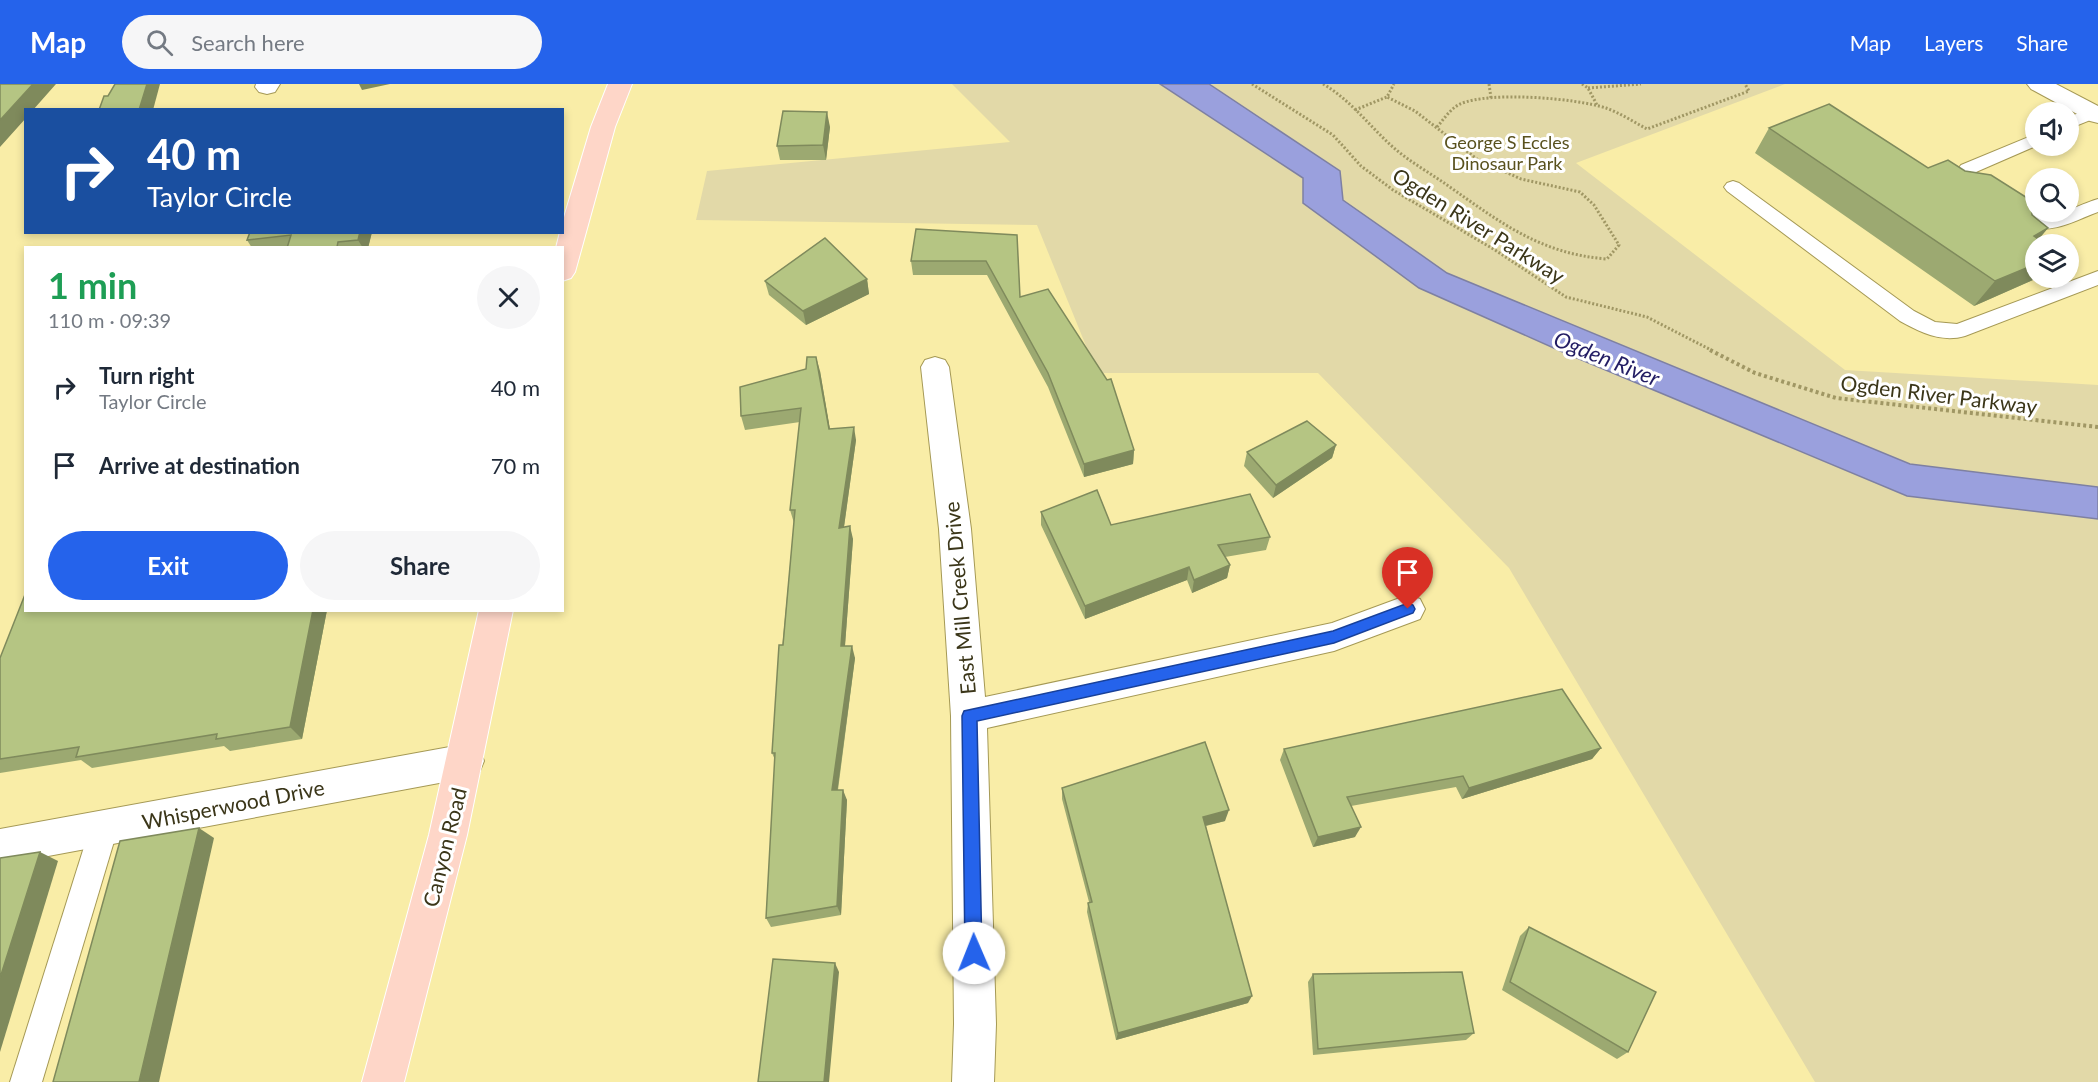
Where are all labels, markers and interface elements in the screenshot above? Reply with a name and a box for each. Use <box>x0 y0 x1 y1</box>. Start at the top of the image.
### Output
search box <box>122 15 542 69</box>
text: Map <box>30 25 86 59</box>
icon: search <box>143 26 176 59</box>
text: Search here <box>191 29 305 56</box>
text: Map <box>1850 30 1891 55</box>
text: Layers <box>1924 30 1983 55</box>
text: Share <box>2016 30 2068 55</box>
map controls <box>2025 102 2079 288</box>
button: sound <box>2025 102 2079 156</box>
text: 40 m <box>147 129 241 179</box>
park label: George S Eccles Dinosaur Park <box>1444 131 1570 174</box>
icon: right <box>48 132 126 210</box>
street label: Ogden River Parkway <box>1388 162 1570 288</box>
button: search <box>2025 168 2079 222</box>
text: Taylor Circle <box>147 180 292 213</box>
button: layers <box>2025 234 2079 288</box>
text: 1 min <box>48 263 137 307</box>
button: close <box>477 266 540 329</box>
text: 110 m · 09:39 <box>48 308 171 332</box>
water label: Ogden River <box>1550 325 1664 392</box>
text: Turn right <box>99 362 194 389</box>
street label: Ogden River Parkway <box>1839 370 2039 418</box>
icon: right <box>48 371 81 404</box>
text: 40 m <box>491 374 540 401</box>
text: Taylor Circle <box>99 389 206 413</box>
icon: arrive <box>48 449 81 482</box>
text: Arrive at destination <box>99 452 300 479</box>
text: 70 m <box>491 452 540 479</box>
street label: East Mill Creek Drive <box>938 500 980 696</box>
button: Exit <box>48 531 288 600</box>
button: Share <box>300 531 540 600</box>
pin <box>1382 547 1433 609</box>
icon: arrive <box>1391 556 1424 589</box>
street label: Whisperwood Drive <box>140 774 326 834</box>
street label: Canyon Road <box>417 785 471 909</box>
position arrow <box>942 921 1006 985</box>

